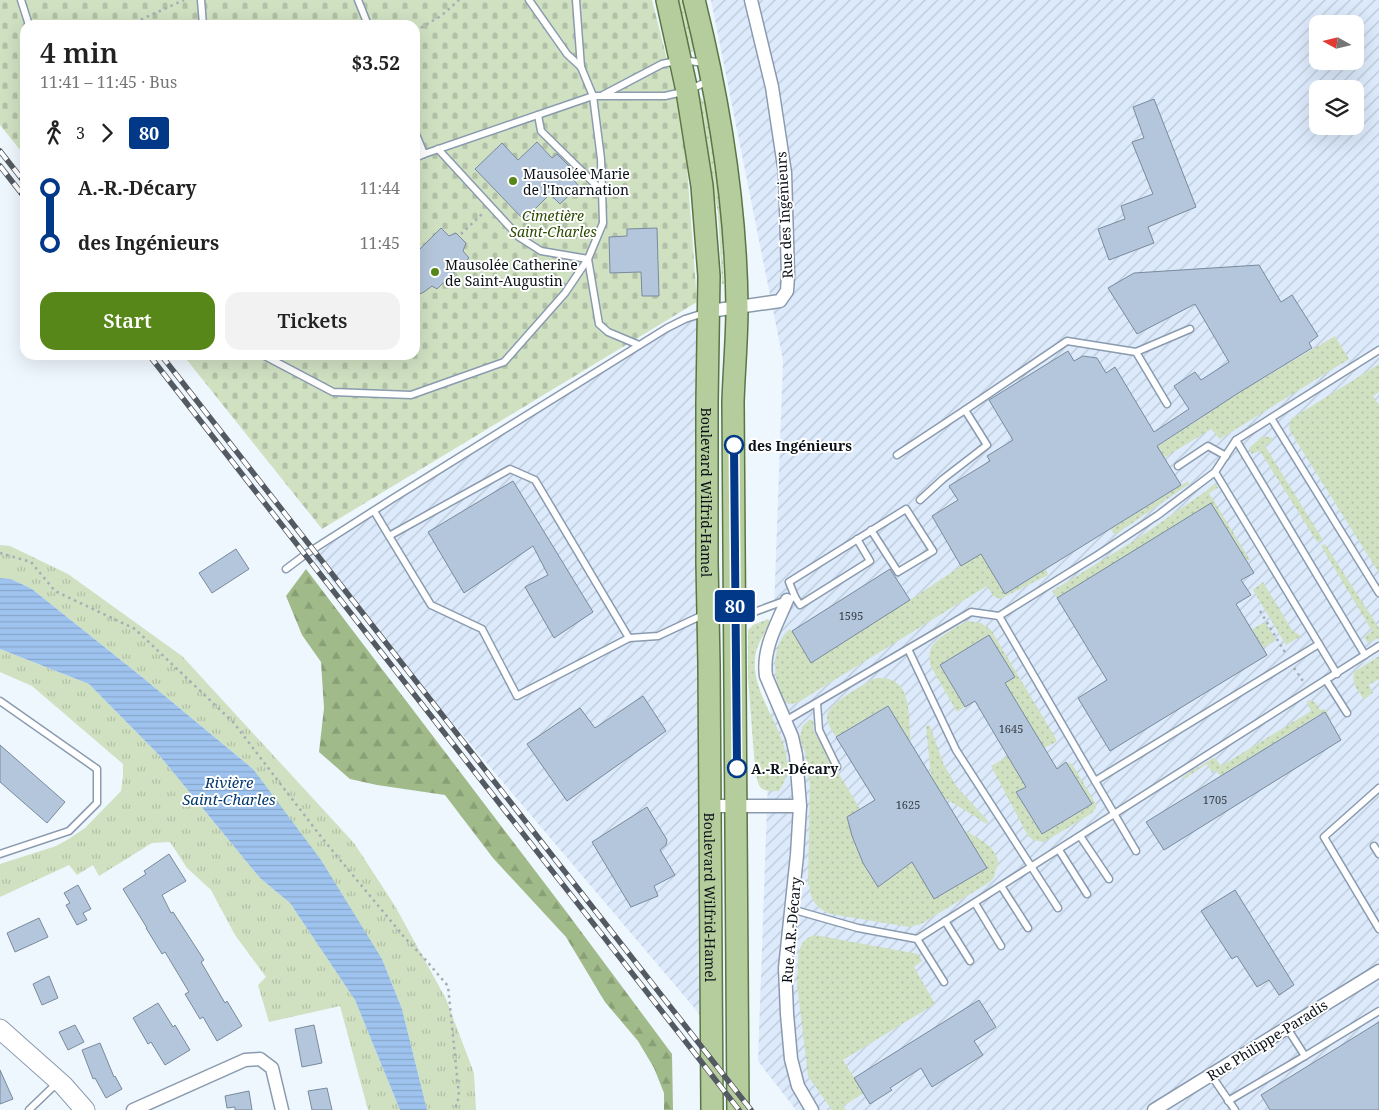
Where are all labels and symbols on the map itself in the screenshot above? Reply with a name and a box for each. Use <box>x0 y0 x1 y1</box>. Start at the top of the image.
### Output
north arrow <box>1309 15 1364 70</box>
street label: Rue des Ingénieurs <box>771 151 797 279</box>
place label: Mausolée Marie de l'Incarnation <box>523 164 630 199</box>
marker: Mausolée Marie de l'Incarnation <box>507 175 519 187</box>
park label: Cimetière Saint-Charles <box>509 206 597 241</box>
place label: Mausolée Catherine de Saint-Augustin <box>445 255 578 290</box>
marker: Mausolée Catherine de Saint-Augustin <box>429 266 441 278</box>
street label: Boulevard Wilfrid-Hamel <box>698 408 717 578</box>
marker: des Ingénieurs <box>724 435 744 455</box>
place label: des Ingénieurs <box>748 436 852 455</box>
line badge: 80 <box>712 590 758 622</box>
house number: 1595 <box>839 608 863 623</box>
house number: 1645 <box>999 721 1023 736</box>
marker: A.-R.-Décary <box>727 758 747 778</box>
place label: A.-R.-Décary <box>751 759 839 778</box>
water label: Rivière Saint-Charles <box>182 772 276 809</box>
house number: 1705 <box>1203 792 1227 807</box>
house number: 1625 <box>896 797 920 812</box>
street label: Boulevard Wilfrid-Hamel <box>700 812 721 983</box>
street label: Rue A.R.-Décary <box>777 876 805 984</box>
street label: Rue Philippe-Paradis <box>1203 995 1331 1085</box>

